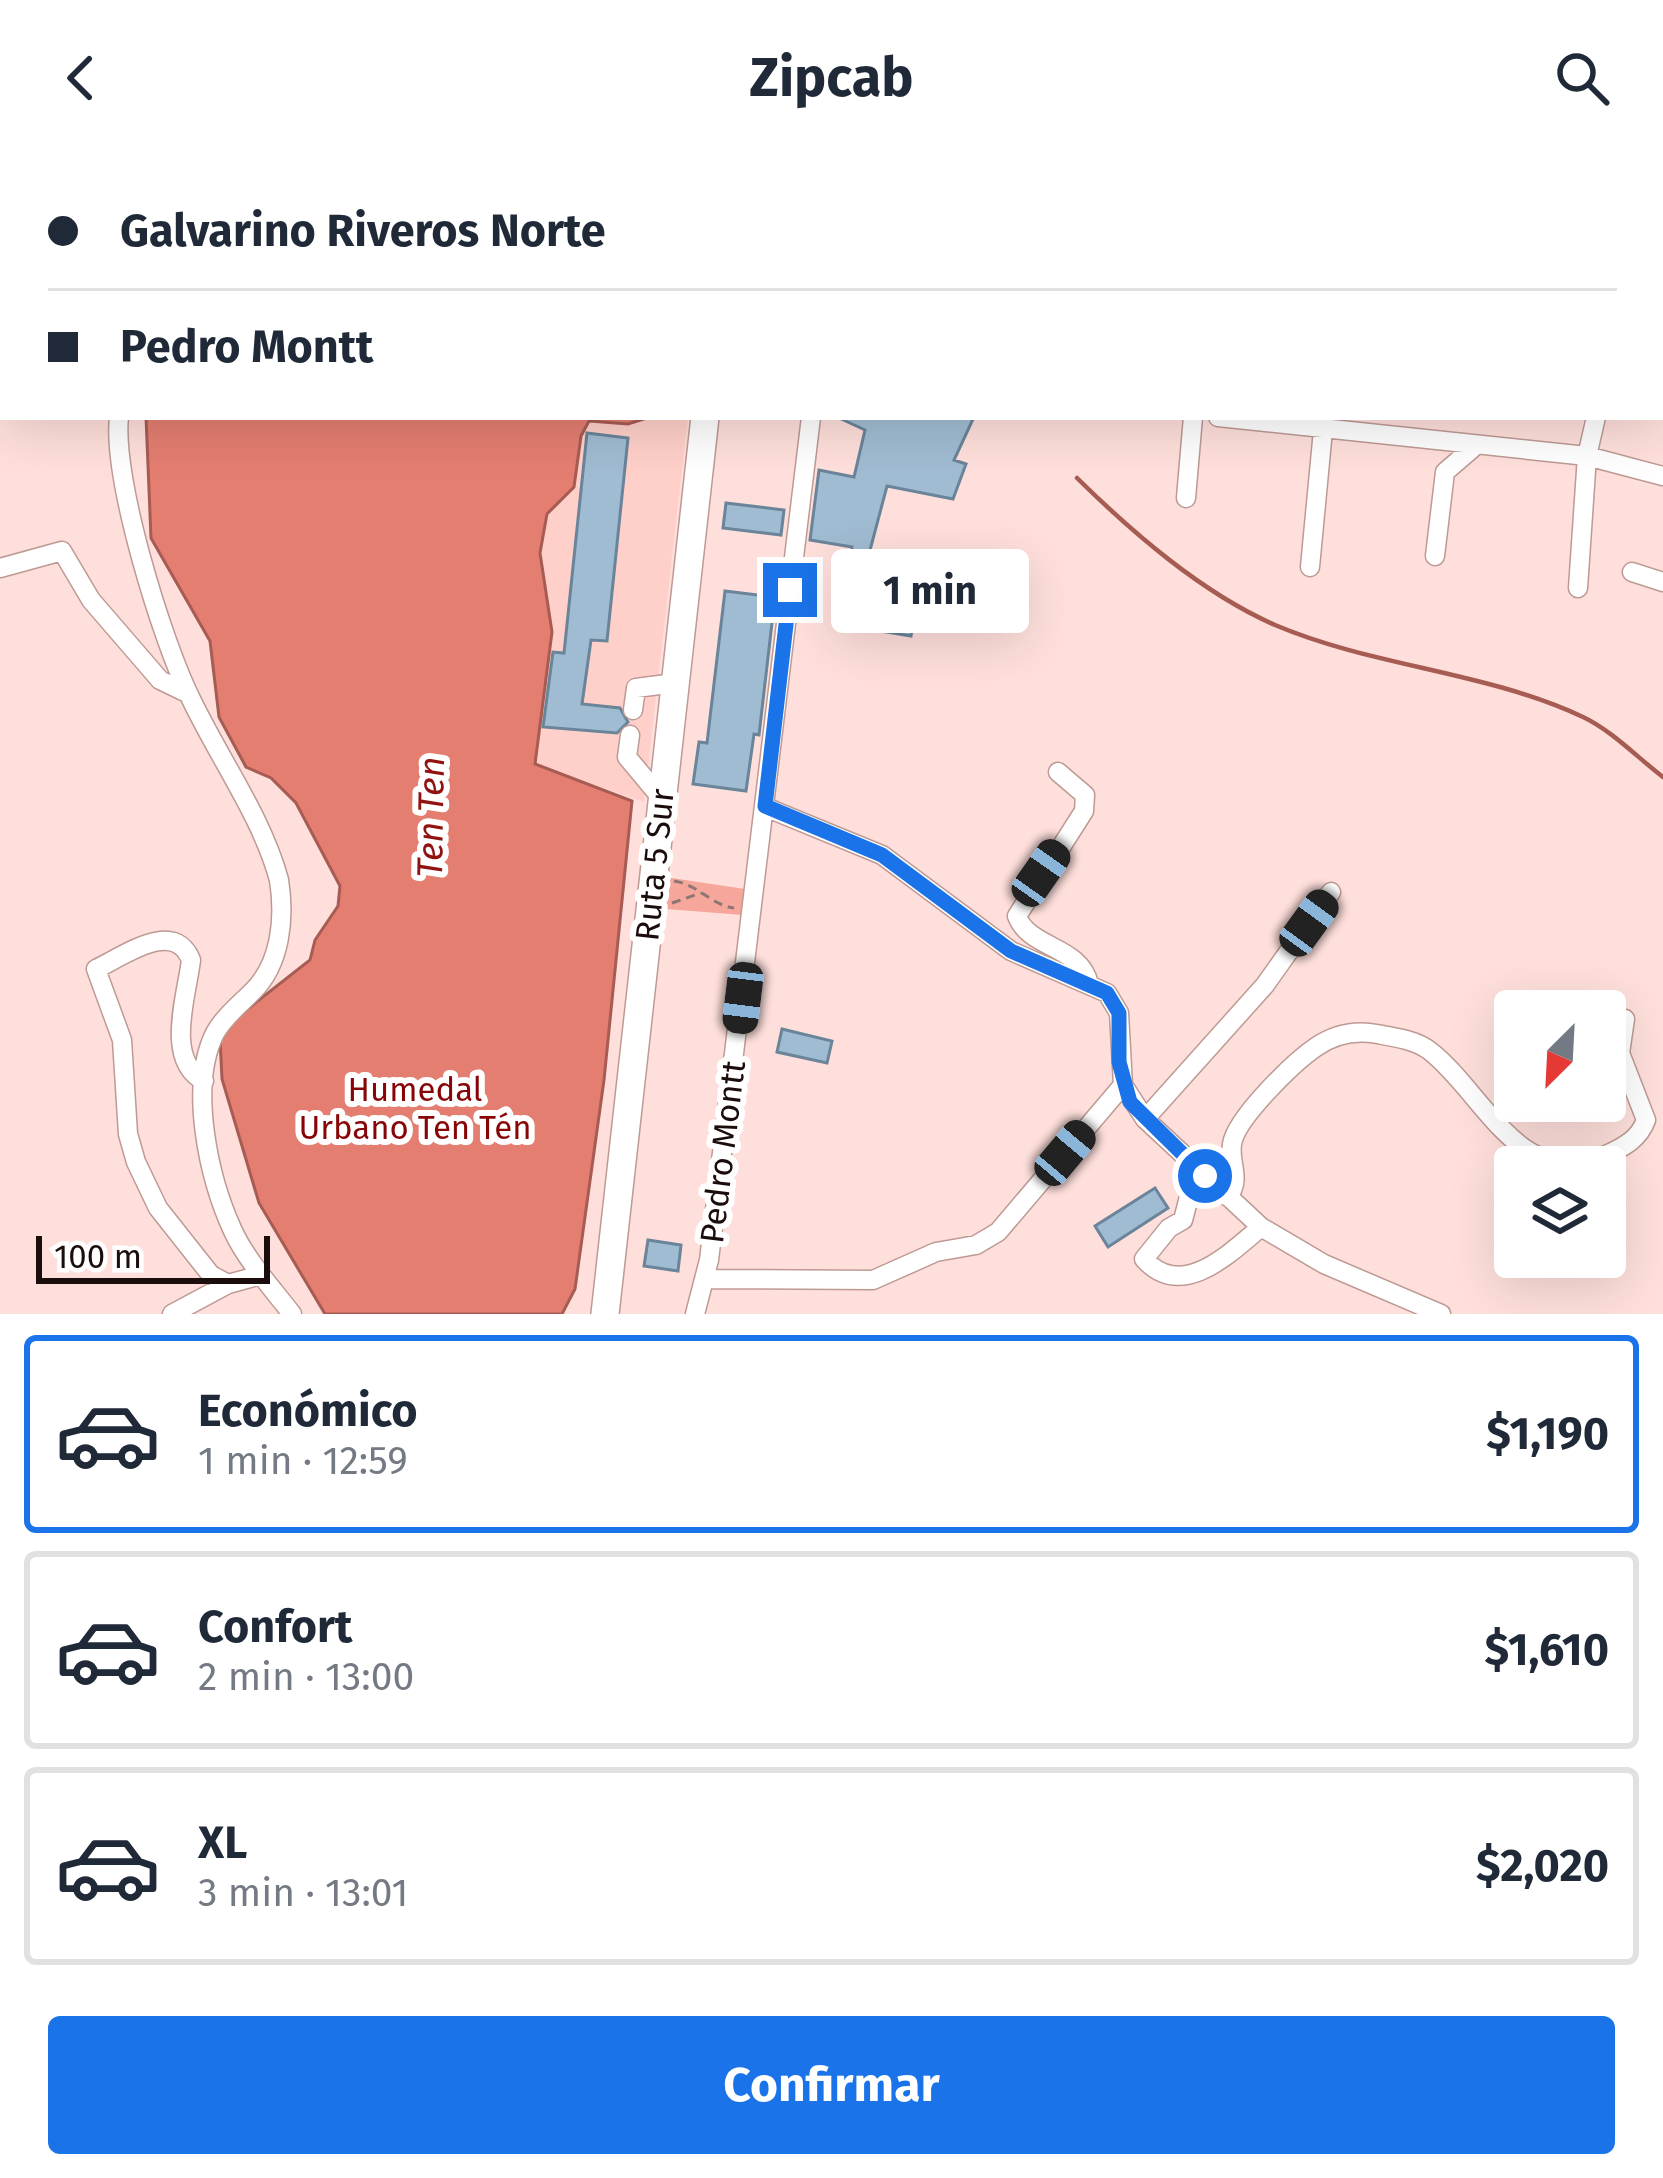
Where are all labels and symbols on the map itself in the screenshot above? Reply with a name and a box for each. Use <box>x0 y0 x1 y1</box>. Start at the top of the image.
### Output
callout: 1 min <box>832 548 1030 632</box>
route end <box>763 563 817 617</box>
water label: Ten Ten <box>408 756 454 878</box>
street label: Ruta 5 Sur <box>627 787 683 943</box>
car <box>1006 833 1076 913</box>
car <box>1273 883 1345 963</box>
car <box>721 960 765 1036</box>
north arrow <box>1494 990 1626 1122</box>
street label: Pedro Montt <box>692 1058 754 1246</box>
park label: Humedal Urbano Ten Tén <box>298 1070 532 1148</box>
car <box>1028 1114 1102 1192</box>
route start <box>1178 1149 1232 1203</box>
scale bar <box>36 1230 270 1283</box>

